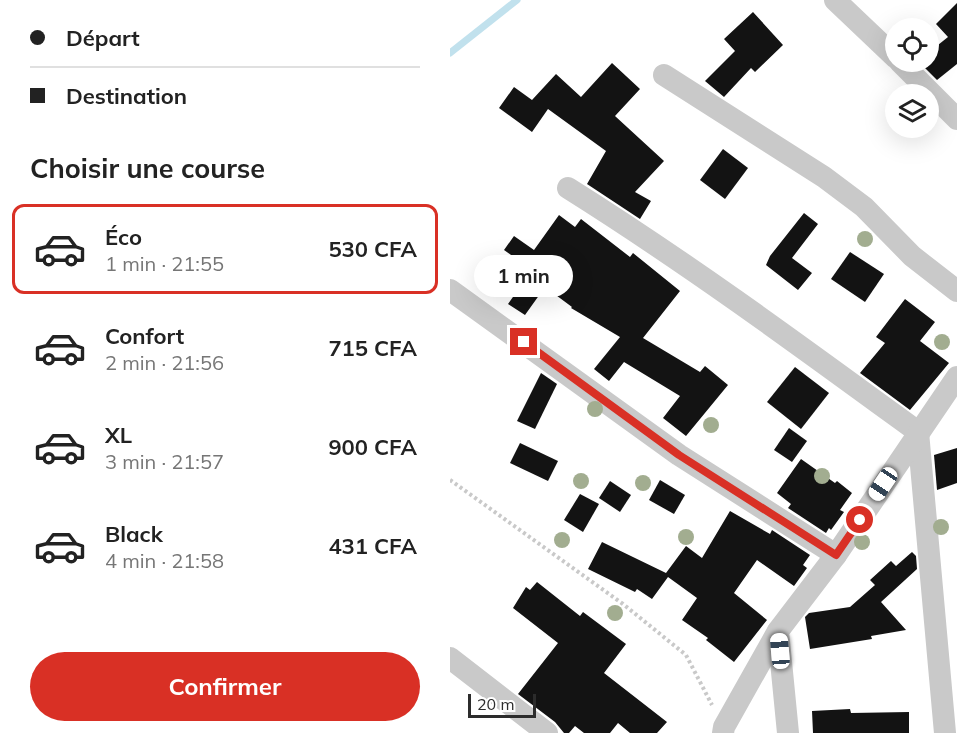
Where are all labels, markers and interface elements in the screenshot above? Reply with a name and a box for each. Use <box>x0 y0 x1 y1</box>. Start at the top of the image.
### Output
map controls <box>885 18 939 138</box>
button: locate <box>885 18 939 72</box>
text: Départ <box>66 24 140 52</box>
text: Destination <box>66 82 187 110</box>
button: layers <box>885 84 939 138</box>
text: Choisir une course <box>30 151 265 185</box>
icon: car <box>33 222 87 276</box>
text: Éco <box>105 223 142 251</box>
text: 530 CFA <box>328 235 417 263</box>
text: 1 min · 21:55 <box>105 251 224 276</box>
callout: 1 min <box>475 255 574 297</box>
text: 1 min <box>497 263 550 288</box>
icon: car <box>33 321 87 375</box>
text: Confort <box>105 322 184 350</box>
route end <box>510 328 537 355</box>
text: 715 CFA <box>328 334 417 362</box>
text: 2 min · 21:56 <box>105 350 224 375</box>
icon: car <box>33 420 87 474</box>
text: XL <box>105 421 132 449</box>
text: 900 CFA <box>328 433 417 461</box>
text: 3 min · 21:57 <box>105 449 224 474</box>
car <box>865 464 901 504</box>
route start <box>846 506 873 533</box>
icon: car <box>33 519 87 573</box>
text: Black <box>105 520 163 548</box>
text: 431 CFA <box>328 532 417 560</box>
text: 4 min · 21:58 <box>105 548 224 573</box>
car <box>769 632 791 670</box>
button: Confirmer <box>30 652 420 721</box>
scale bar <box>468 691 536 718</box>
text: 20 m <box>477 694 514 714</box>

